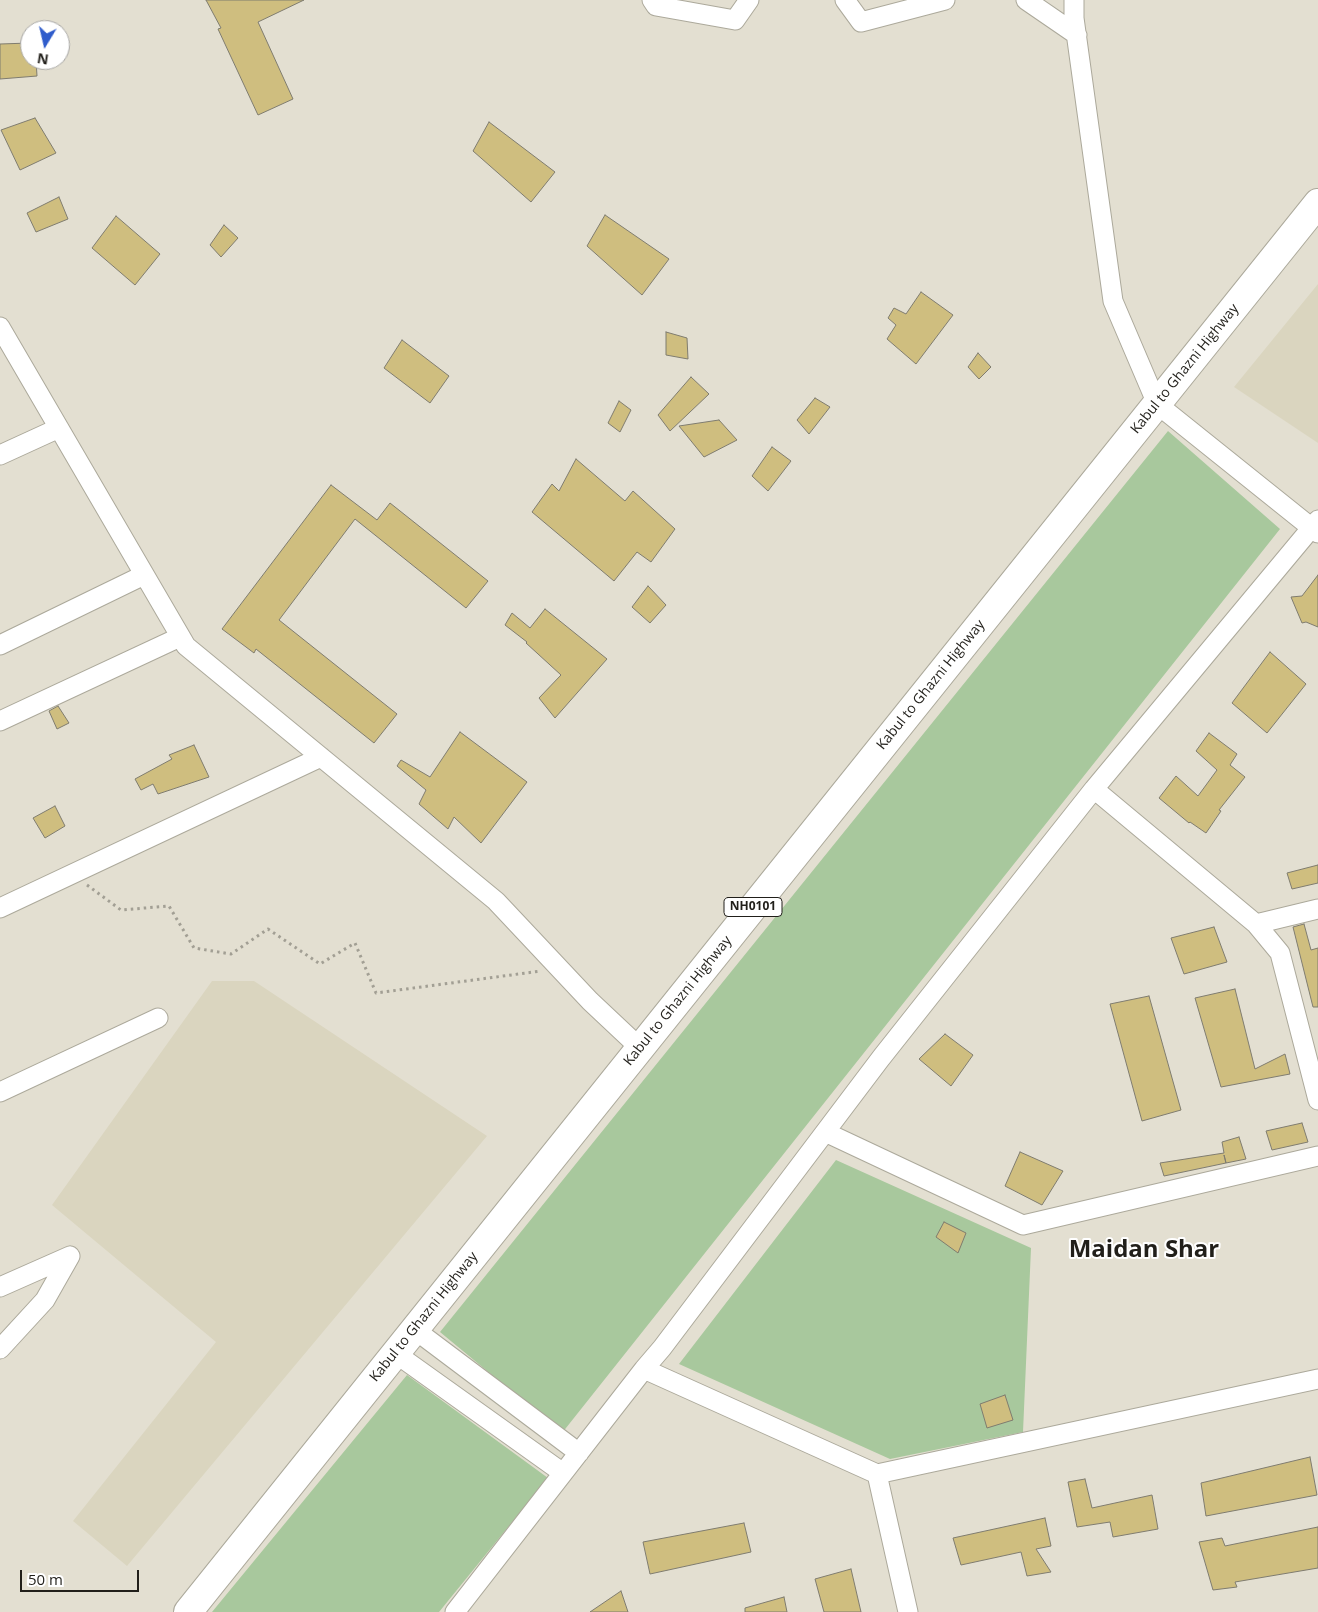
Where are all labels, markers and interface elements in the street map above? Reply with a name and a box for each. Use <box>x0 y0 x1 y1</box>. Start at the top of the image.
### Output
north arrow <box>20 20 70 70</box>
text: N <box>36 49 50 70</box>
street label: Kabul to Ghazni Highway <box>1127 301 1243 437</box>
street label: Kabul to Ghazni Highway <box>873 617 989 753</box>
road number: NH0101 <box>724 898 782 916</box>
street label: Kabul to Ghazni Highway <box>620 933 736 1069</box>
district label: Maidan Shar <box>1069 1236 1219 1264</box>
street label: Kabul to Ghazni Highway <box>366 1249 482 1385</box>
scale bar <box>22 1560 141 1592</box>
text: 50 m <box>28 1569 63 1589</box>

